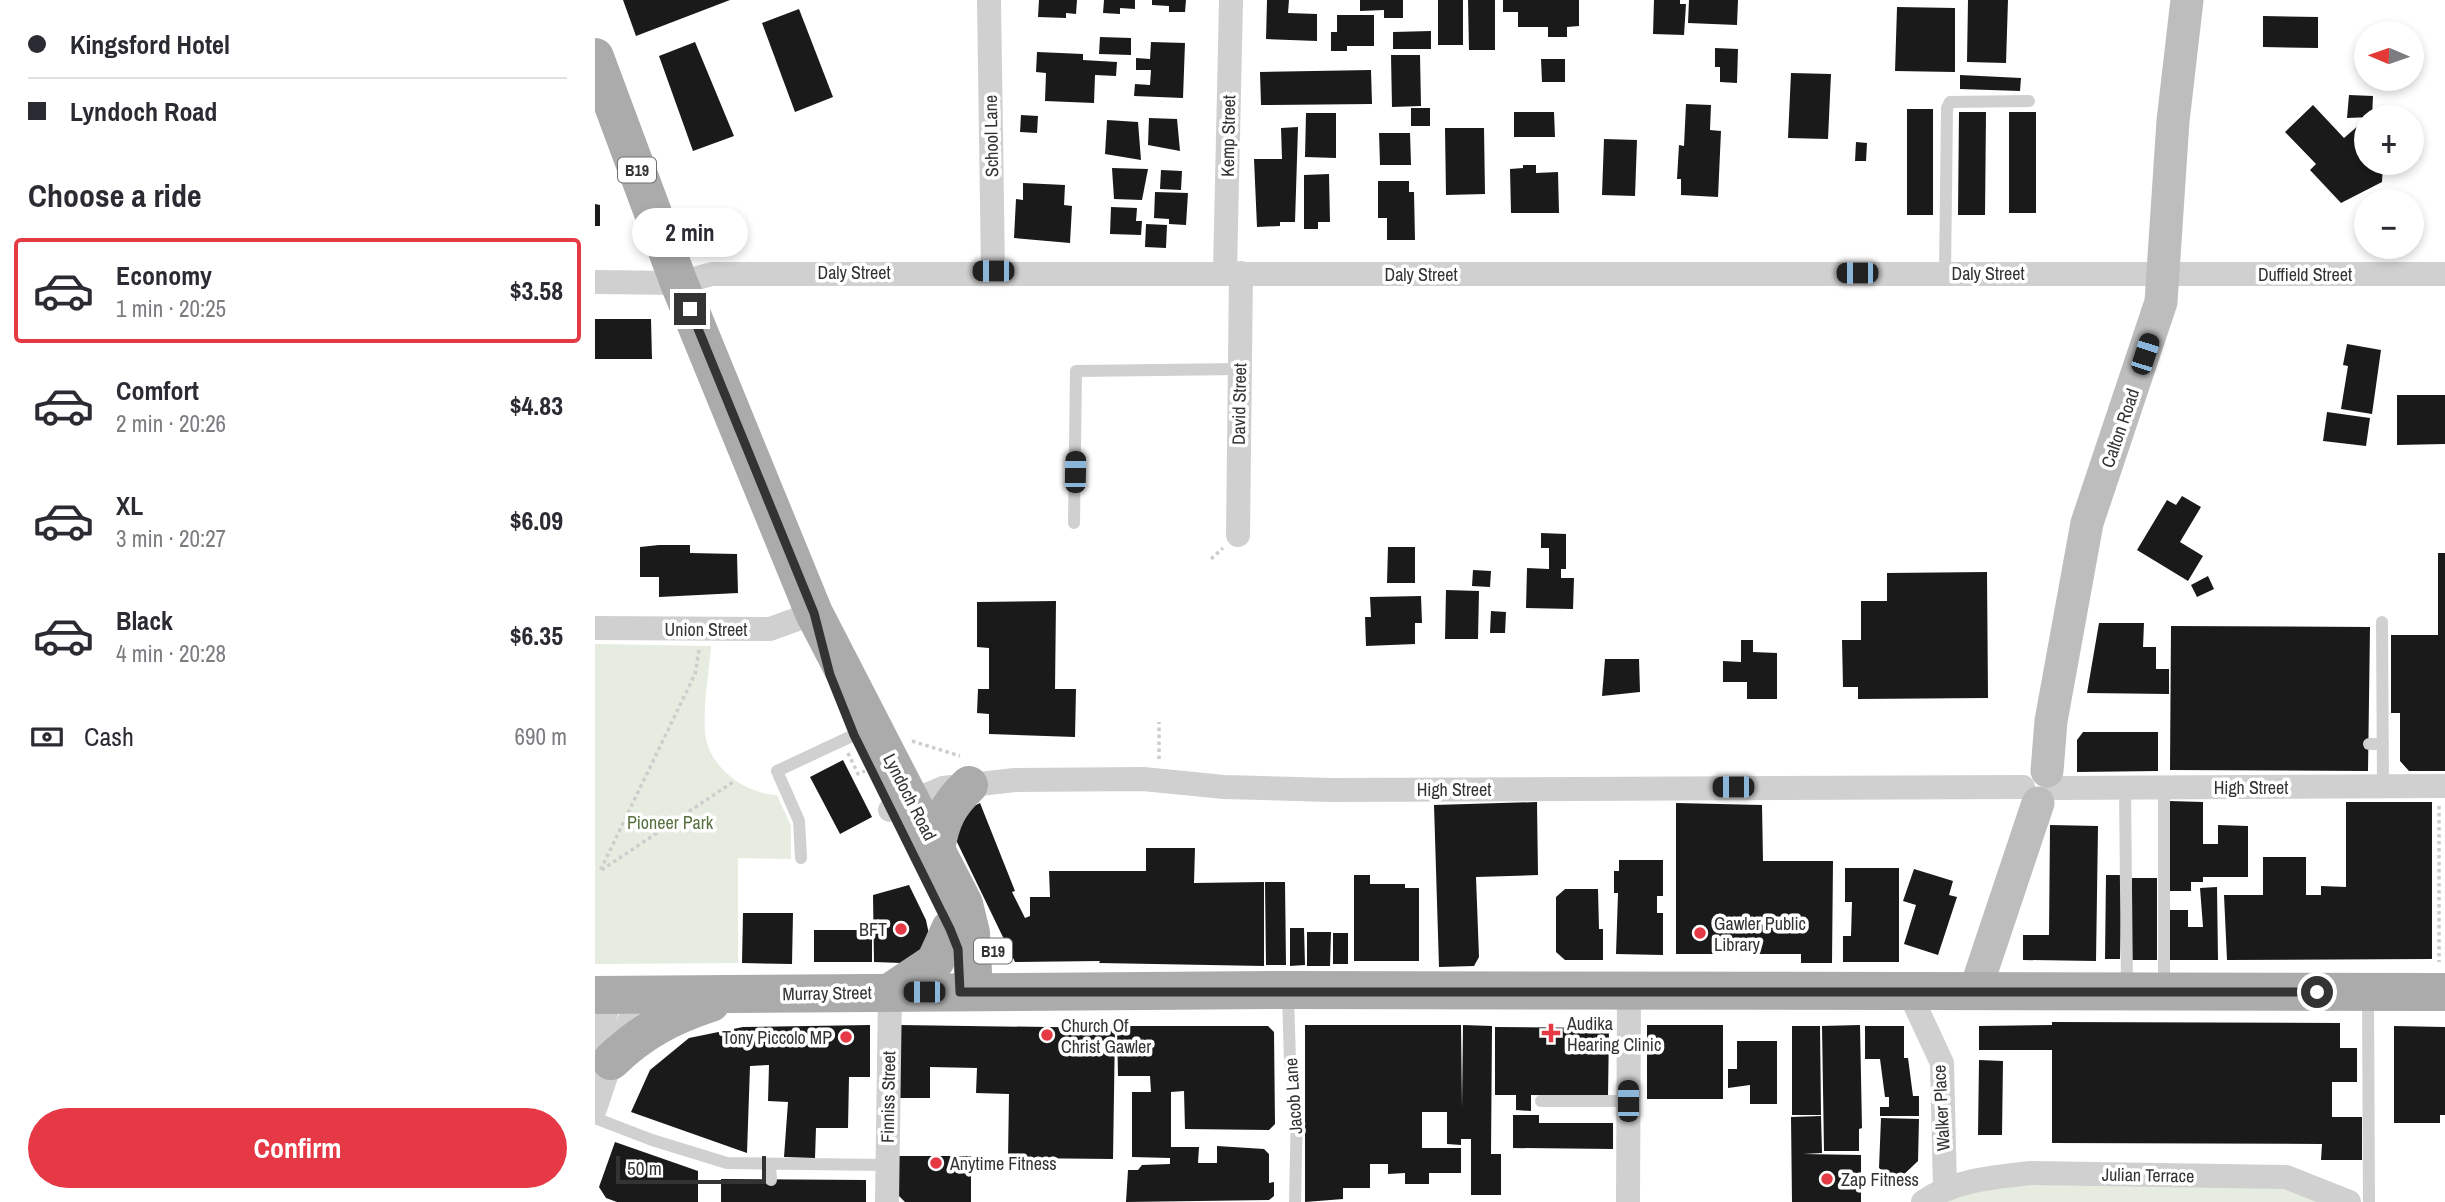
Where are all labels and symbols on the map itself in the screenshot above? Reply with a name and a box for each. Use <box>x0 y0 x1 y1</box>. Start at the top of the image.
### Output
north arrow <box>2354 21 2424 91</box>
street label: School Lane <box>978 95 1004 177</box>
street label: Kemp Street <box>1215 95 1241 177</box>
road number: B19 <box>618 158 656 182</box>
callout: 2 min <box>632 208 748 256</box>
street label: Daly Street <box>817 260 891 285</box>
car <box>973 261 1015 282</box>
street label: Daly Street <box>1951 261 2025 286</box>
street label: Daly Street <box>1384 262 1458 287</box>
street label: Duffield Street <box>2258 262 2352 287</box>
car <box>1837 263 1879 284</box>
route end <box>674 293 706 325</box>
car <box>2129 331 2162 377</box>
street label: David Street <box>1226 363 1252 445</box>
street label: Calton Road <box>2095 385 2145 471</box>
car <box>1065 451 1086 493</box>
street label: Union Street <box>665 617 747 642</box>
street label: Lyndoch Road <box>877 749 943 845</box>
street label: High Street <box>2214 775 2288 800</box>
street label: High Street <box>1417 777 1491 802</box>
car <box>1713 777 1755 798</box>
park label: Pioneer Park <box>627 810 714 835</box>
place label: Gawler Public Library <box>1714 911 1806 957</box>
place label: BFT <box>859 917 887 942</box>
marker: BFT <box>893 921 909 937</box>
marker: Gawler Public Library <box>1692 925 1708 941</box>
road number: B19 <box>974 939 1012 964</box>
route start <box>2301 976 2333 1008</box>
street label: Murray Street <box>782 980 872 1006</box>
car <box>904 982 946 1003</box>
place label: Audika Hearing Clinic <box>1566 1011 1661 1057</box>
place label: Church Of Christ Gawler <box>1061 1013 1151 1059</box>
marker: Audika Hearing Clinic <box>1541 1023 1561 1043</box>
place label: Tony Piccolo MP <box>722 1025 832 1050</box>
marker: Church Of Christ Gawler <box>1039 1027 1055 1043</box>
marker: Tony Piccolo MP <box>838 1029 854 1045</box>
street label: Finniss Street <box>875 1051 901 1143</box>
street label: Jacob Lane <box>1278 1057 1308 1135</box>
street label: Walker Place <box>1926 1064 1956 1152</box>
car <box>1618 1080 1639 1122</box>
place label: Anytime Fitness <box>949 1151 1057 1176</box>
scale bar <box>616 1153 767 1185</box>
marker: Anytime Fitness <box>928 1155 944 1171</box>
street label: Julian Terrace <box>2102 1162 2194 1188</box>
place label: Zap Fitness <box>1841 1167 1919 1192</box>
marker: Zap Fitness <box>1819 1171 1835 1187</box>

